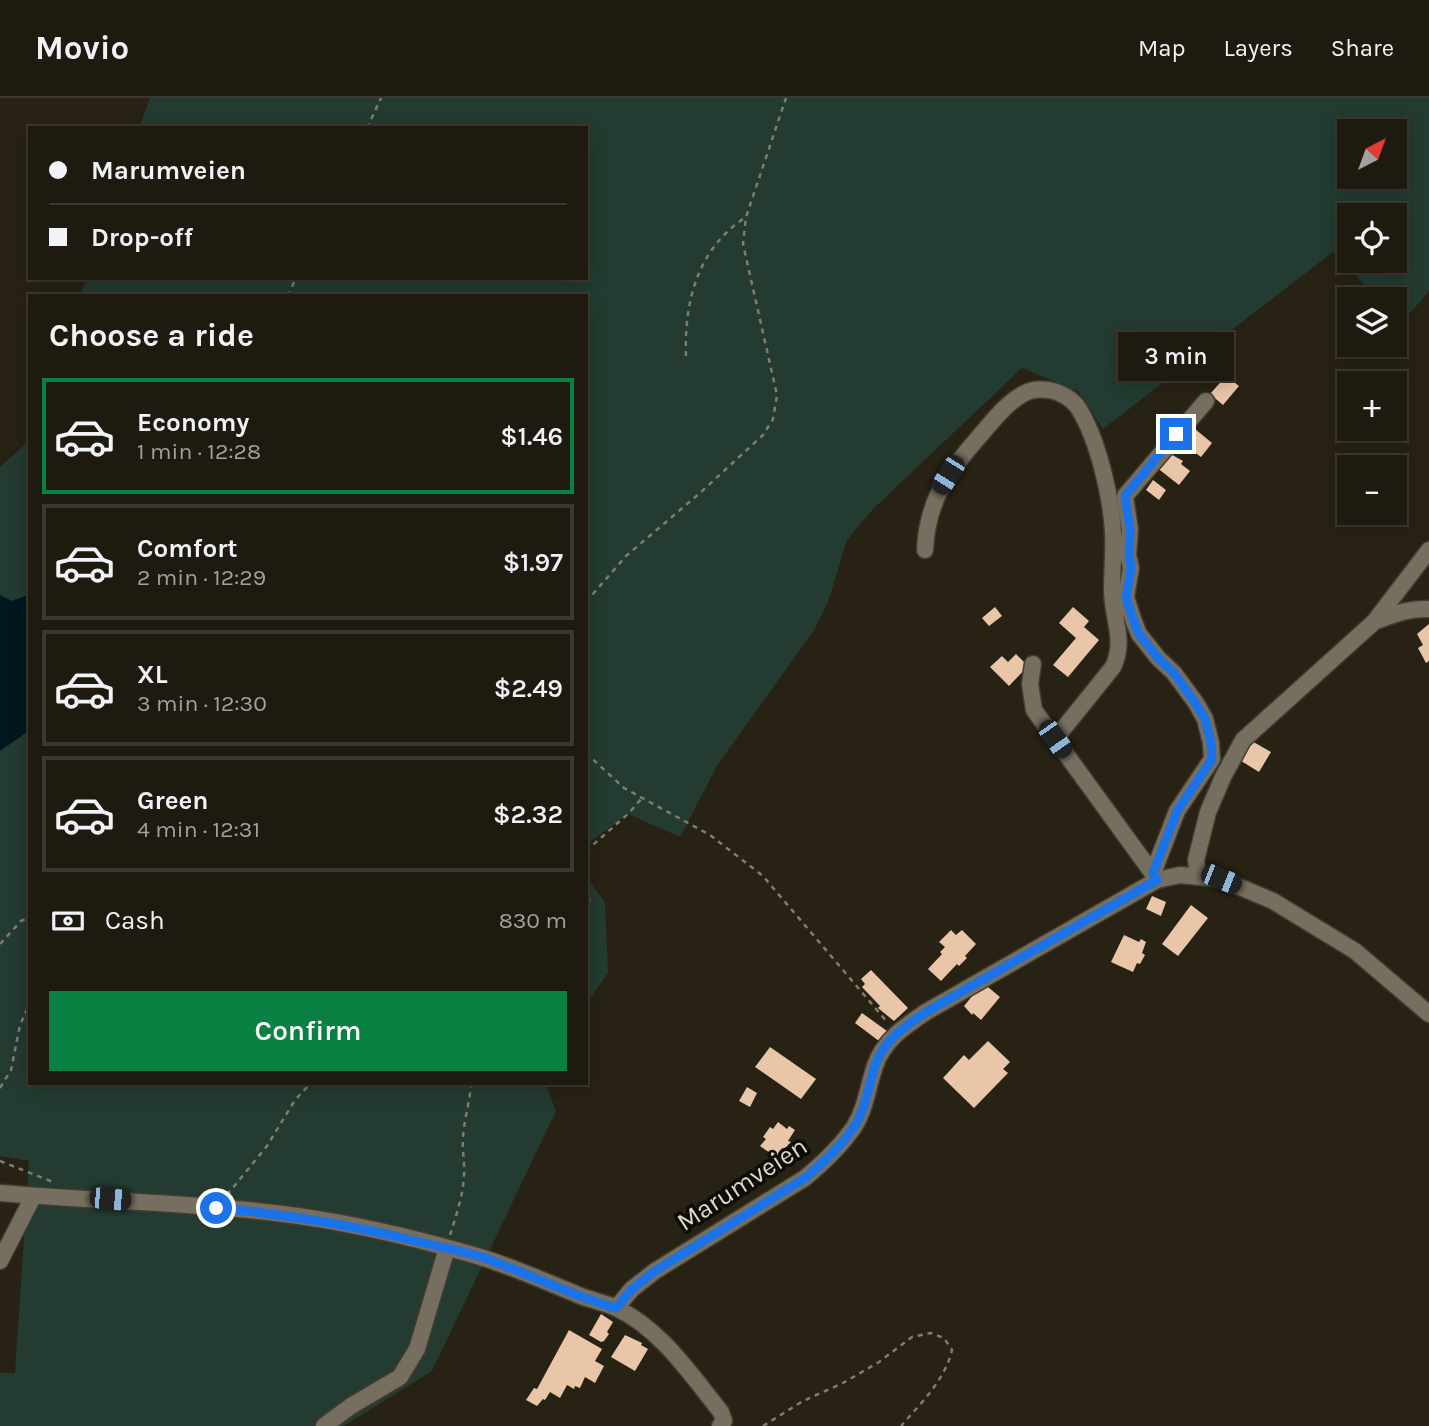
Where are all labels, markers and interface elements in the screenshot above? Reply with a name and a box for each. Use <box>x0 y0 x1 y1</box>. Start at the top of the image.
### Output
text: Movio <box>35 29 129 67</box>
text: Map <box>1138 34 1186 62</box>
text: Layers <box>1224 34 1293 62</box>
text: Share <box>1331 34 1394 62</box>
north arrow <box>1337 119 1407 189</box>
map controls <box>1337 119 1407 525</box>
text: Marumveien <box>91 155 246 186</box>
button: locate <box>1337 203 1407 273</box>
text: Drop-off <box>91 222 193 253</box>
button: layers <box>1337 287 1407 357</box>
text: Choose a ride <box>49 317 254 354</box>
callout: 3 min <box>1118 332 1234 382</box>
text: 3 min <box>1144 343 1208 370</box>
button: + <box>1337 371 1407 441</box>
icon: car <box>53 405 116 468</box>
text: Economy <box>137 407 249 438</box>
route end <box>1160 418 1192 450</box>
text: $1.46 <box>500 421 563 452</box>
text: 1 min · 12:28 <box>137 438 261 465</box>
car <box>928 452 969 498</box>
button: − <box>1337 455 1407 525</box>
icon: car <box>53 531 116 594</box>
text: Comfort <box>137 533 238 564</box>
text: $1.97 <box>503 547 563 578</box>
text: 2 min · 12:29 <box>137 564 266 591</box>
icon: car <box>53 657 116 720</box>
text: XL <box>137 659 168 690</box>
text: $2.49 <box>494 673 563 704</box>
text: 3 min · 12:30 <box>137 690 267 717</box>
car <box>1035 716 1076 762</box>
icon: car <box>53 783 116 846</box>
text: Green <box>137 785 209 816</box>
text: $2.32 <box>493 799 563 830</box>
text: 4 min · 12:31 <box>137 816 260 843</box>
car <box>1198 861 1245 897</box>
icon: cash <box>49 902 87 940</box>
text: Cash <box>105 905 165 936</box>
text: 830 m <box>499 907 567 934</box>
button: Confirm <box>49 991 567 1071</box>
street label: Marumveien <box>671 1130 813 1238</box>
car <box>89 1187 132 1211</box>
route start <box>200 1192 232 1224</box>

